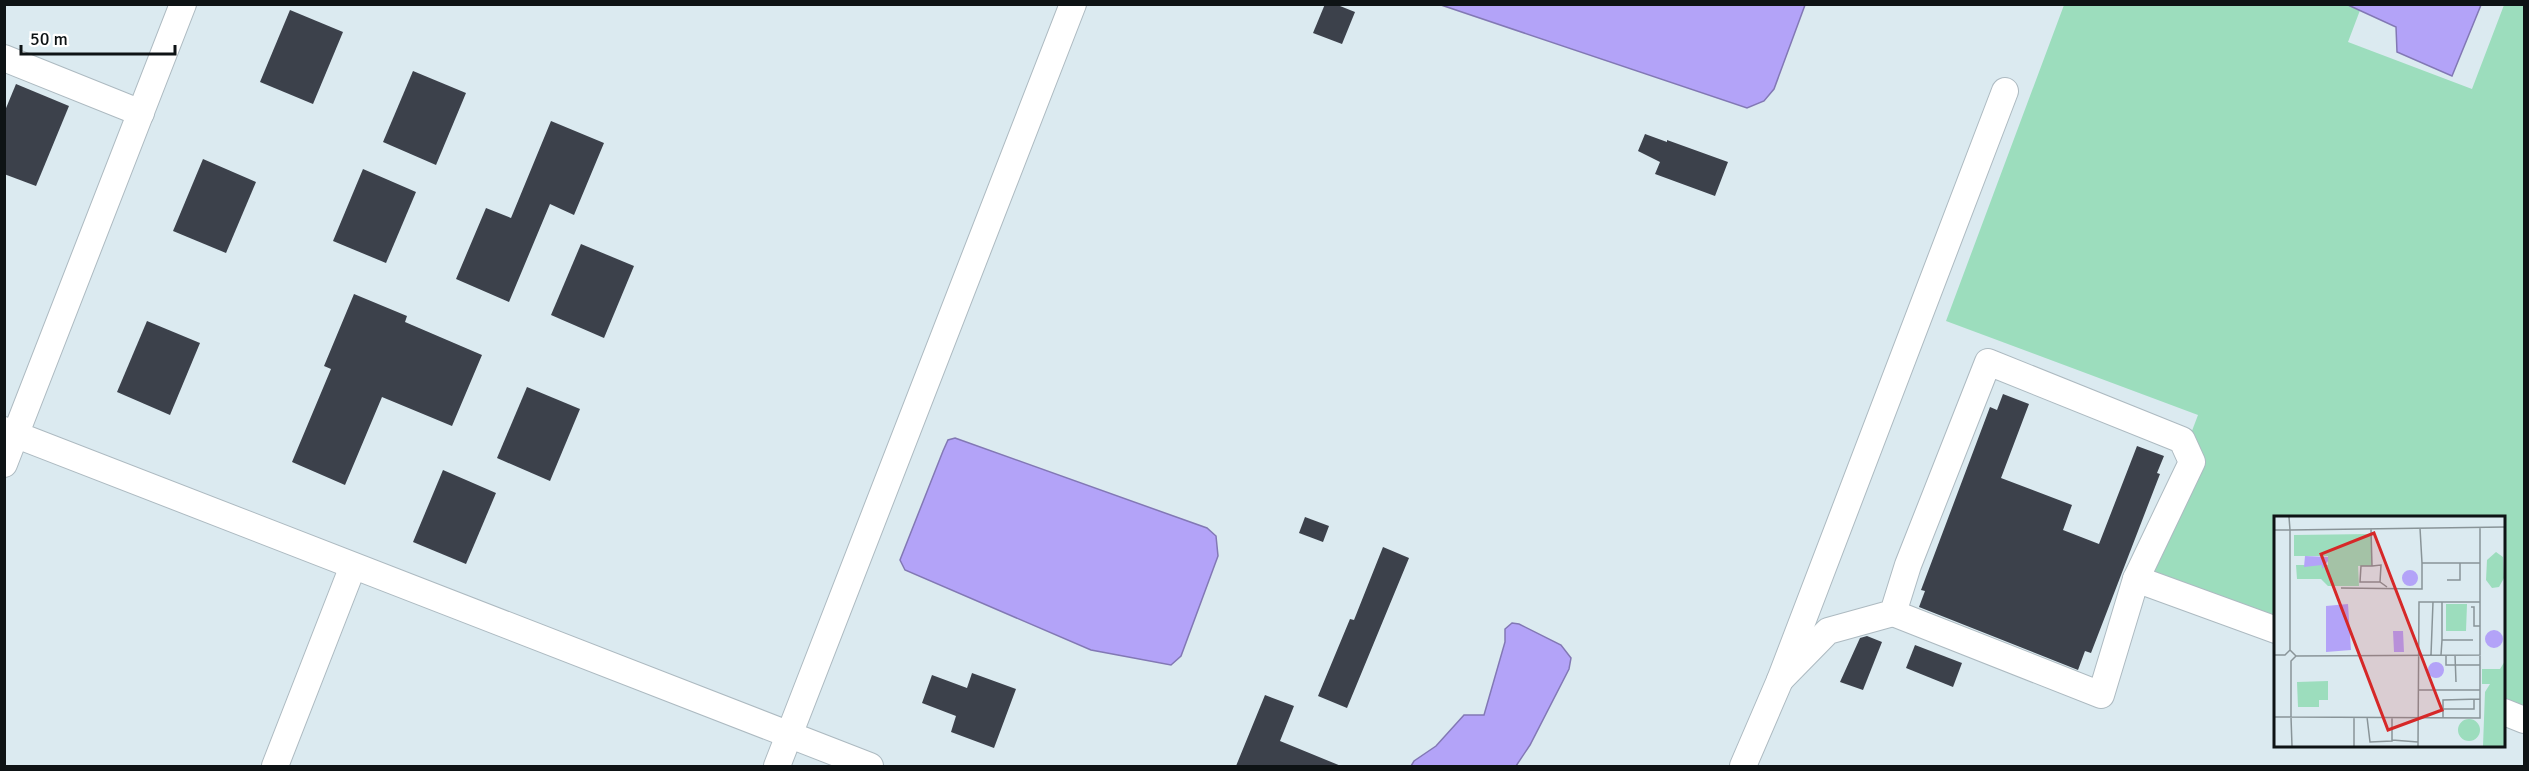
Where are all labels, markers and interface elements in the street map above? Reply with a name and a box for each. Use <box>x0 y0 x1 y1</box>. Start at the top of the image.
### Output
scale bar <box>21 18 176 56</box>
text: 50 m <box>30 28 68 50</box>
inset map <box>2274 516 2505 747</box>

